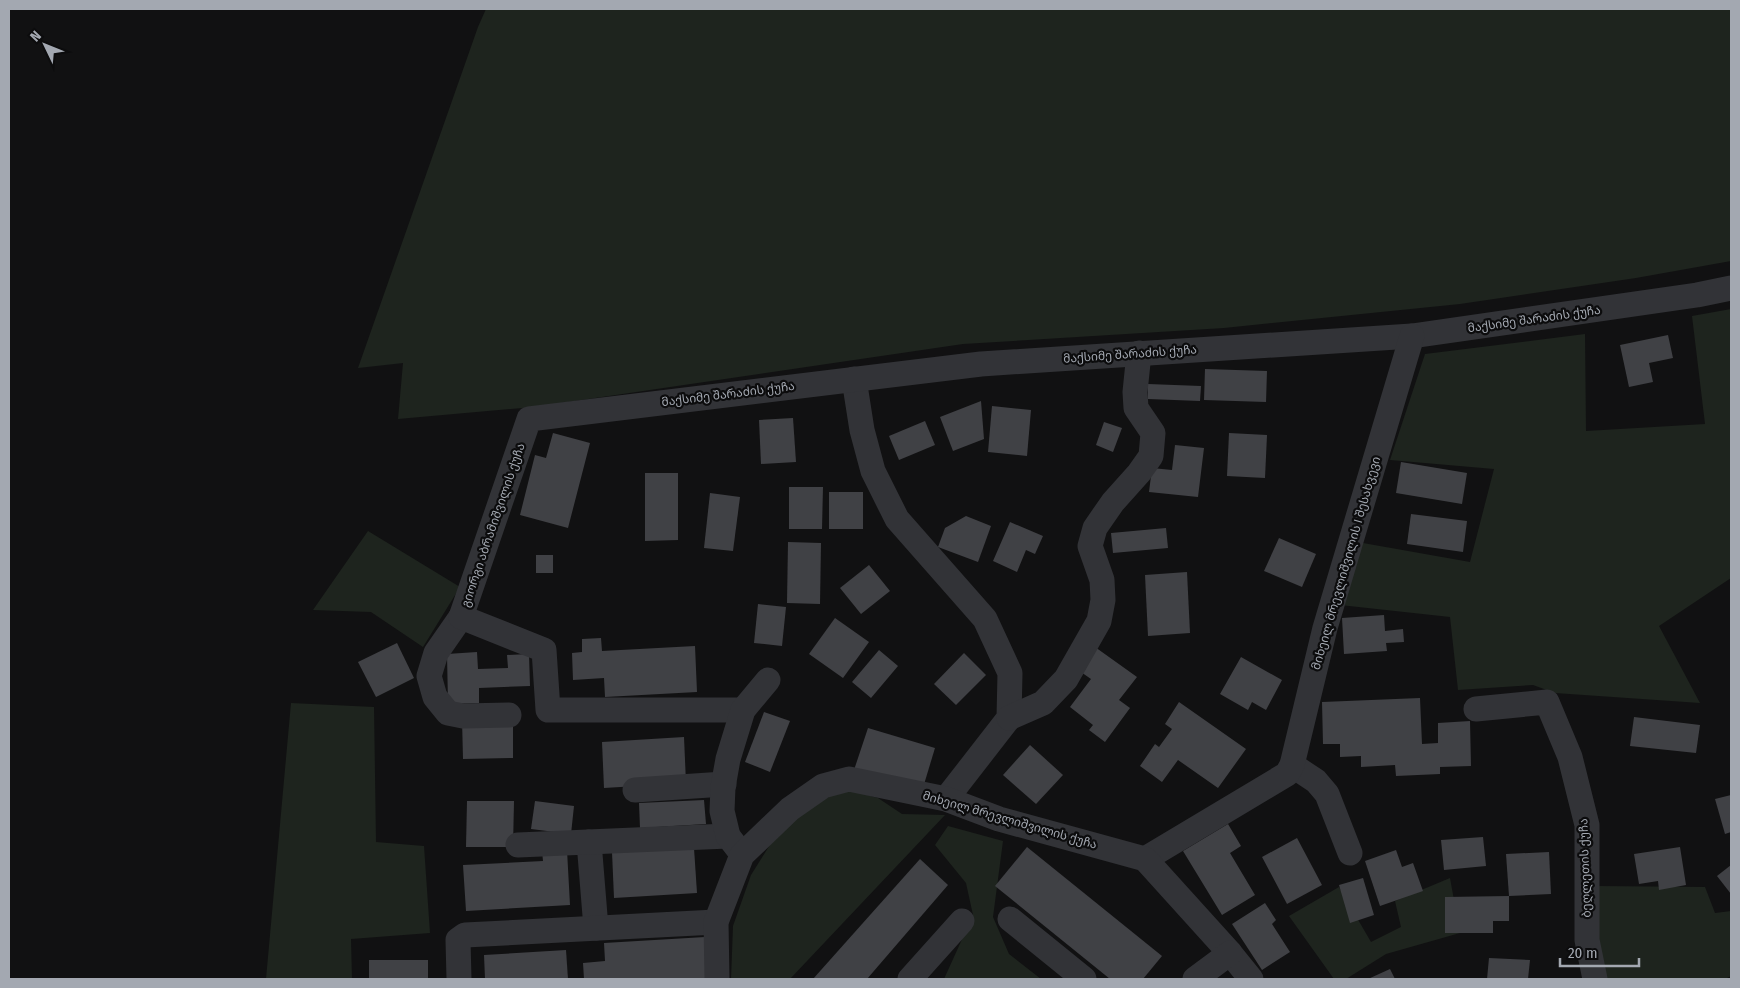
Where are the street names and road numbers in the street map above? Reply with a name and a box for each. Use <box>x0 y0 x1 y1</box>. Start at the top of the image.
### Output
street label: მაქსიმე შარაძის ქუჩა <box>1467 303 1601 335</box>
street label: მაქსიმე შარაძის ქუჩა <box>1063 342 1197 366</box>
street label: მაქსიმე შარაძის ქუჩა <box>661 379 795 409</box>
street label: გიორგი აბრამიშვილის ქუჩა <box>458 441 529 609</box>
street label: მიხეილ მრევლიშვილის I შესახვევი <box>1309 455 1384 672</box>
street label: მიხეილ მრევლიშვილის ქუჩა <box>921 788 1099 853</box>
street label: ბეღლეთის ქუჩა <box>1576 818 1595 918</box>

